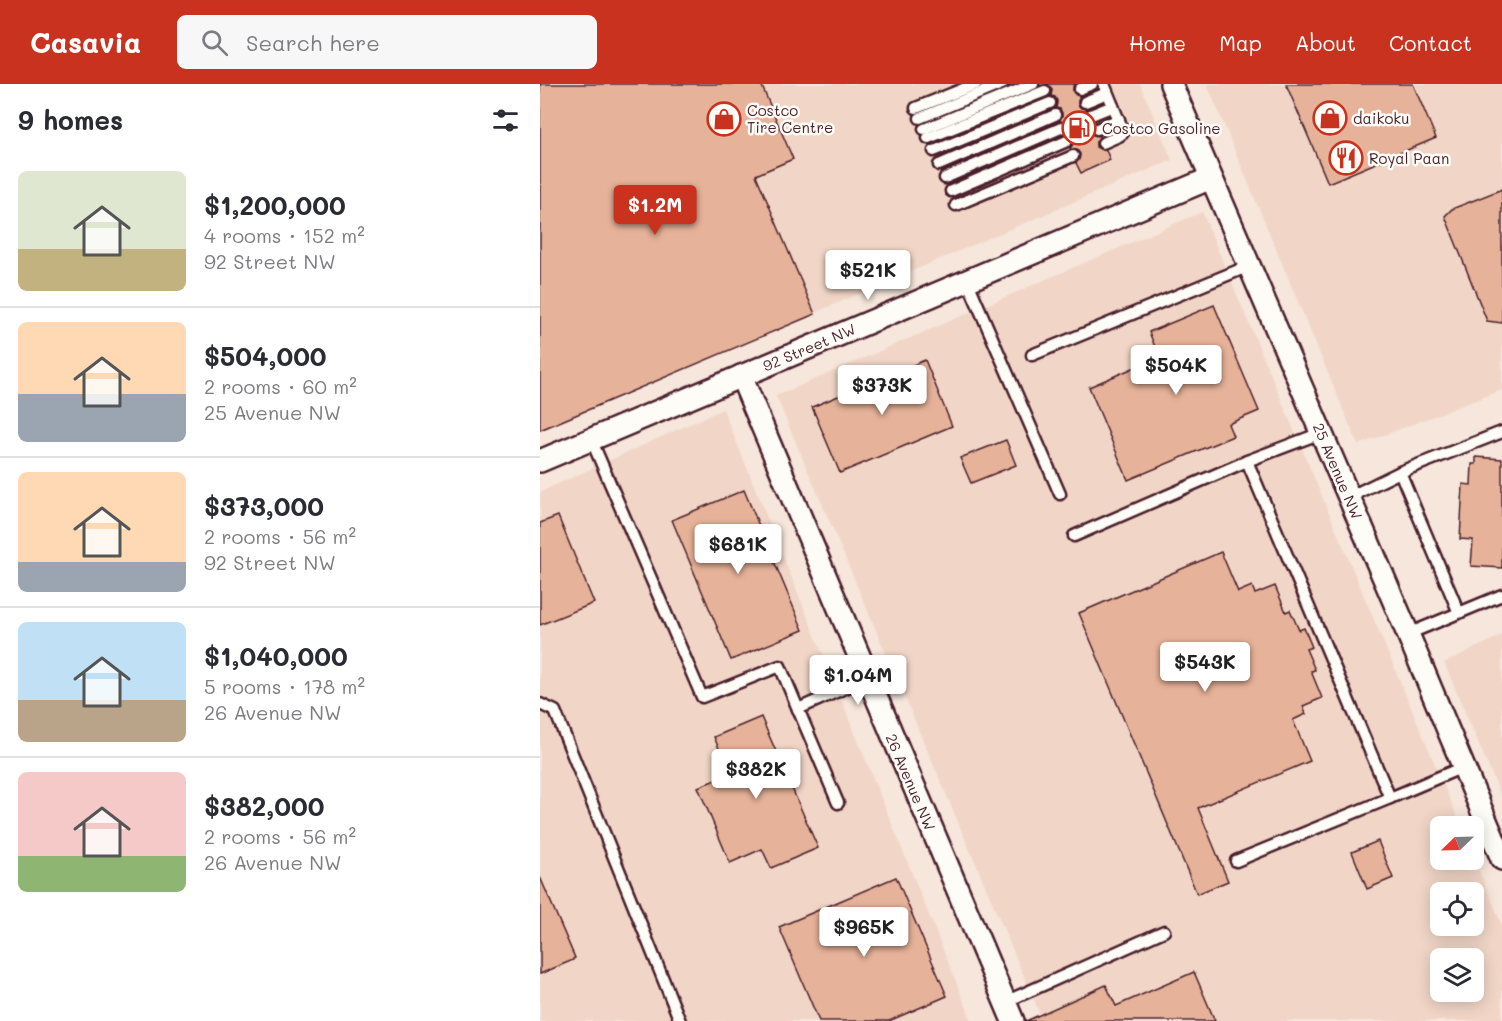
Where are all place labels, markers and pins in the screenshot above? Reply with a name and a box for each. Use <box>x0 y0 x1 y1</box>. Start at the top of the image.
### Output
place label: Costco Tire Centre <box>747 100 833 137</box>
shop icon: daikoku <box>1312 100 1348 136</box>
shop icon: Costco Tire Centre <box>706 101 742 137</box>
place label: daikoku <box>1353 108 1409 128</box>
fuel station icon: Costco Gasoline <box>1061 110 1097 146</box>
place label: Costco Gasoline <box>1102 118 1221 138</box>
restaurant icon: Royal Paan <box>1328 140 1364 176</box>
place label: Royal Paan <box>1369 148 1449 168</box>
pin: $1.2M <box>613 185 697 236</box>
pin: $521K <box>826 250 910 301</box>
pin: $504K <box>1134 345 1218 396</box>
pin: $373K <box>840 365 924 416</box>
pin: $681K <box>696 524 780 575</box>
pin: $543K <box>1163 642 1247 693</box>
pin: $1.04M <box>809 655 907 706</box>
pin: $382K <box>714 749 798 800</box>
pin: $965K <box>822 907 906 958</box>

